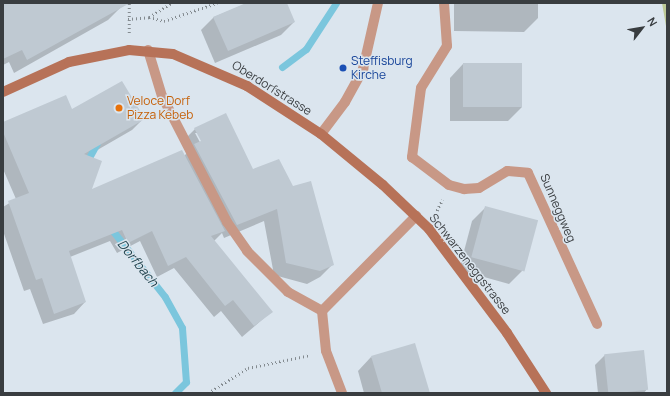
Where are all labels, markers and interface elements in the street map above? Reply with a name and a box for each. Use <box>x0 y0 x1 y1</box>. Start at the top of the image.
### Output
north arrow <box>622 8 662 48</box>
text: N <box>644 14 661 29</box>
place label: Steffisburg Kirche <box>351 54 413 82</box>
street label: Oberdorfstrasse <box>229 58 315 118</box>
marker: Steffisburg Kirche <box>338 63 348 73</box>
place label: Veloce Dorf Pizza Kebeb <box>127 94 193 122</box>
marker: Veloce Dorf Pizza Kebeb <box>114 103 124 113</box>
street label: Sunneggweg <box>537 172 579 244</box>
street label: Schwarzeneggstrasse <box>426 211 514 317</box>
water label: Dorfbach <box>114 236 162 290</box>

